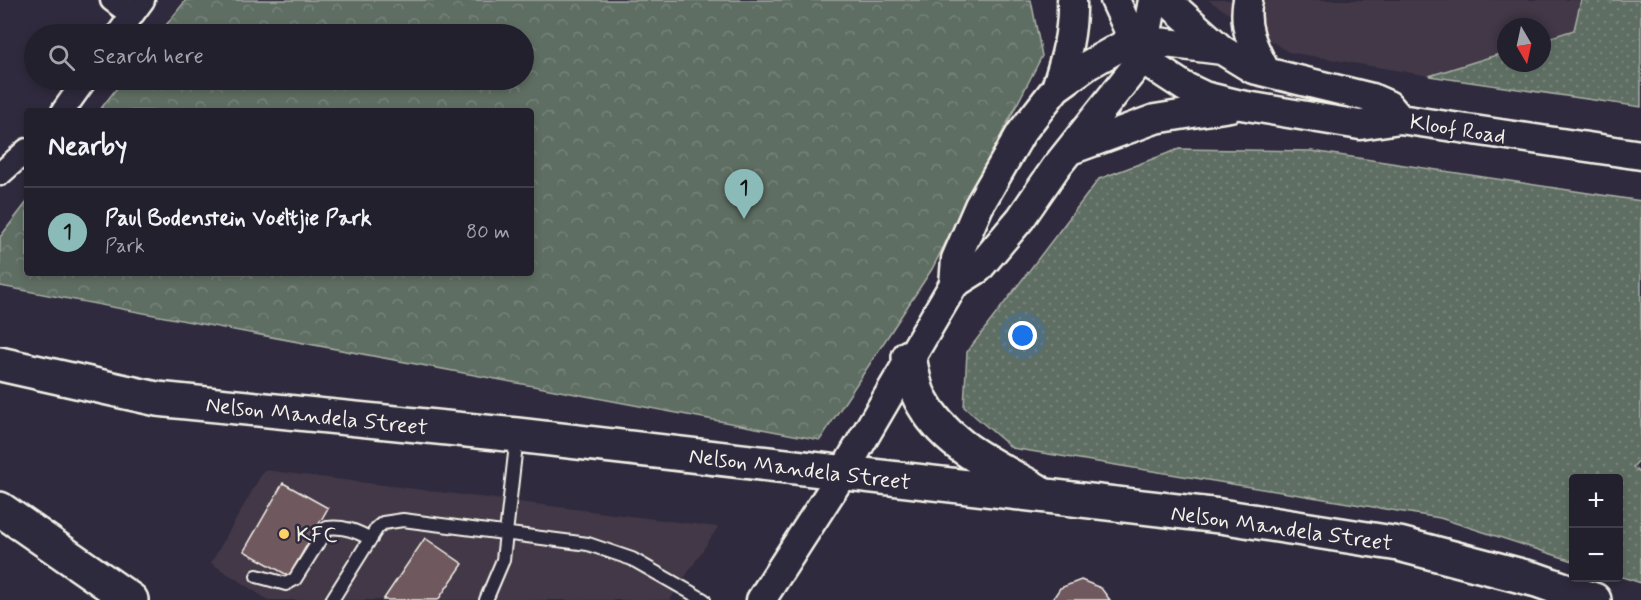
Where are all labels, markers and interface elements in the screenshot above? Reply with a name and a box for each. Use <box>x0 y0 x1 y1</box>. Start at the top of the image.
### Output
north arrow <box>1497 18 1551 72</box>
search box <box>24 24 534 90</box>
icon: search <box>45 41 78 74</box>
text: Search here <box>93 43 204 71</box>
street label: Kloof Road <box>1408 109 1508 151</box>
text: Nearby <box>48 130 127 164</box>
pin: 1 <box>724 170 764 219</box>
text: Paul Bodenstein Voëltjie Park <box>105 205 372 233</box>
text: 1 <box>63 219 72 246</box>
text: 80 m <box>466 219 510 246</box>
text: Park <box>105 233 145 260</box>
your location <box>1008 321 1037 350</box>
street label: Nelson Mandela Street <box>204 391 429 443</box>
street label: Nelson Mandela Street <box>687 442 912 497</box>
map controls <box>1569 474 1623 582</box>
button: + <box>1569 474 1623 528</box>
street label: Nelson Mandela Street <box>1169 500 1394 558</box>
place label: KFC <box>296 522 338 550</box>
marker: KFC <box>277 527 291 541</box>
button: − <box>1569 528 1623 582</box>

